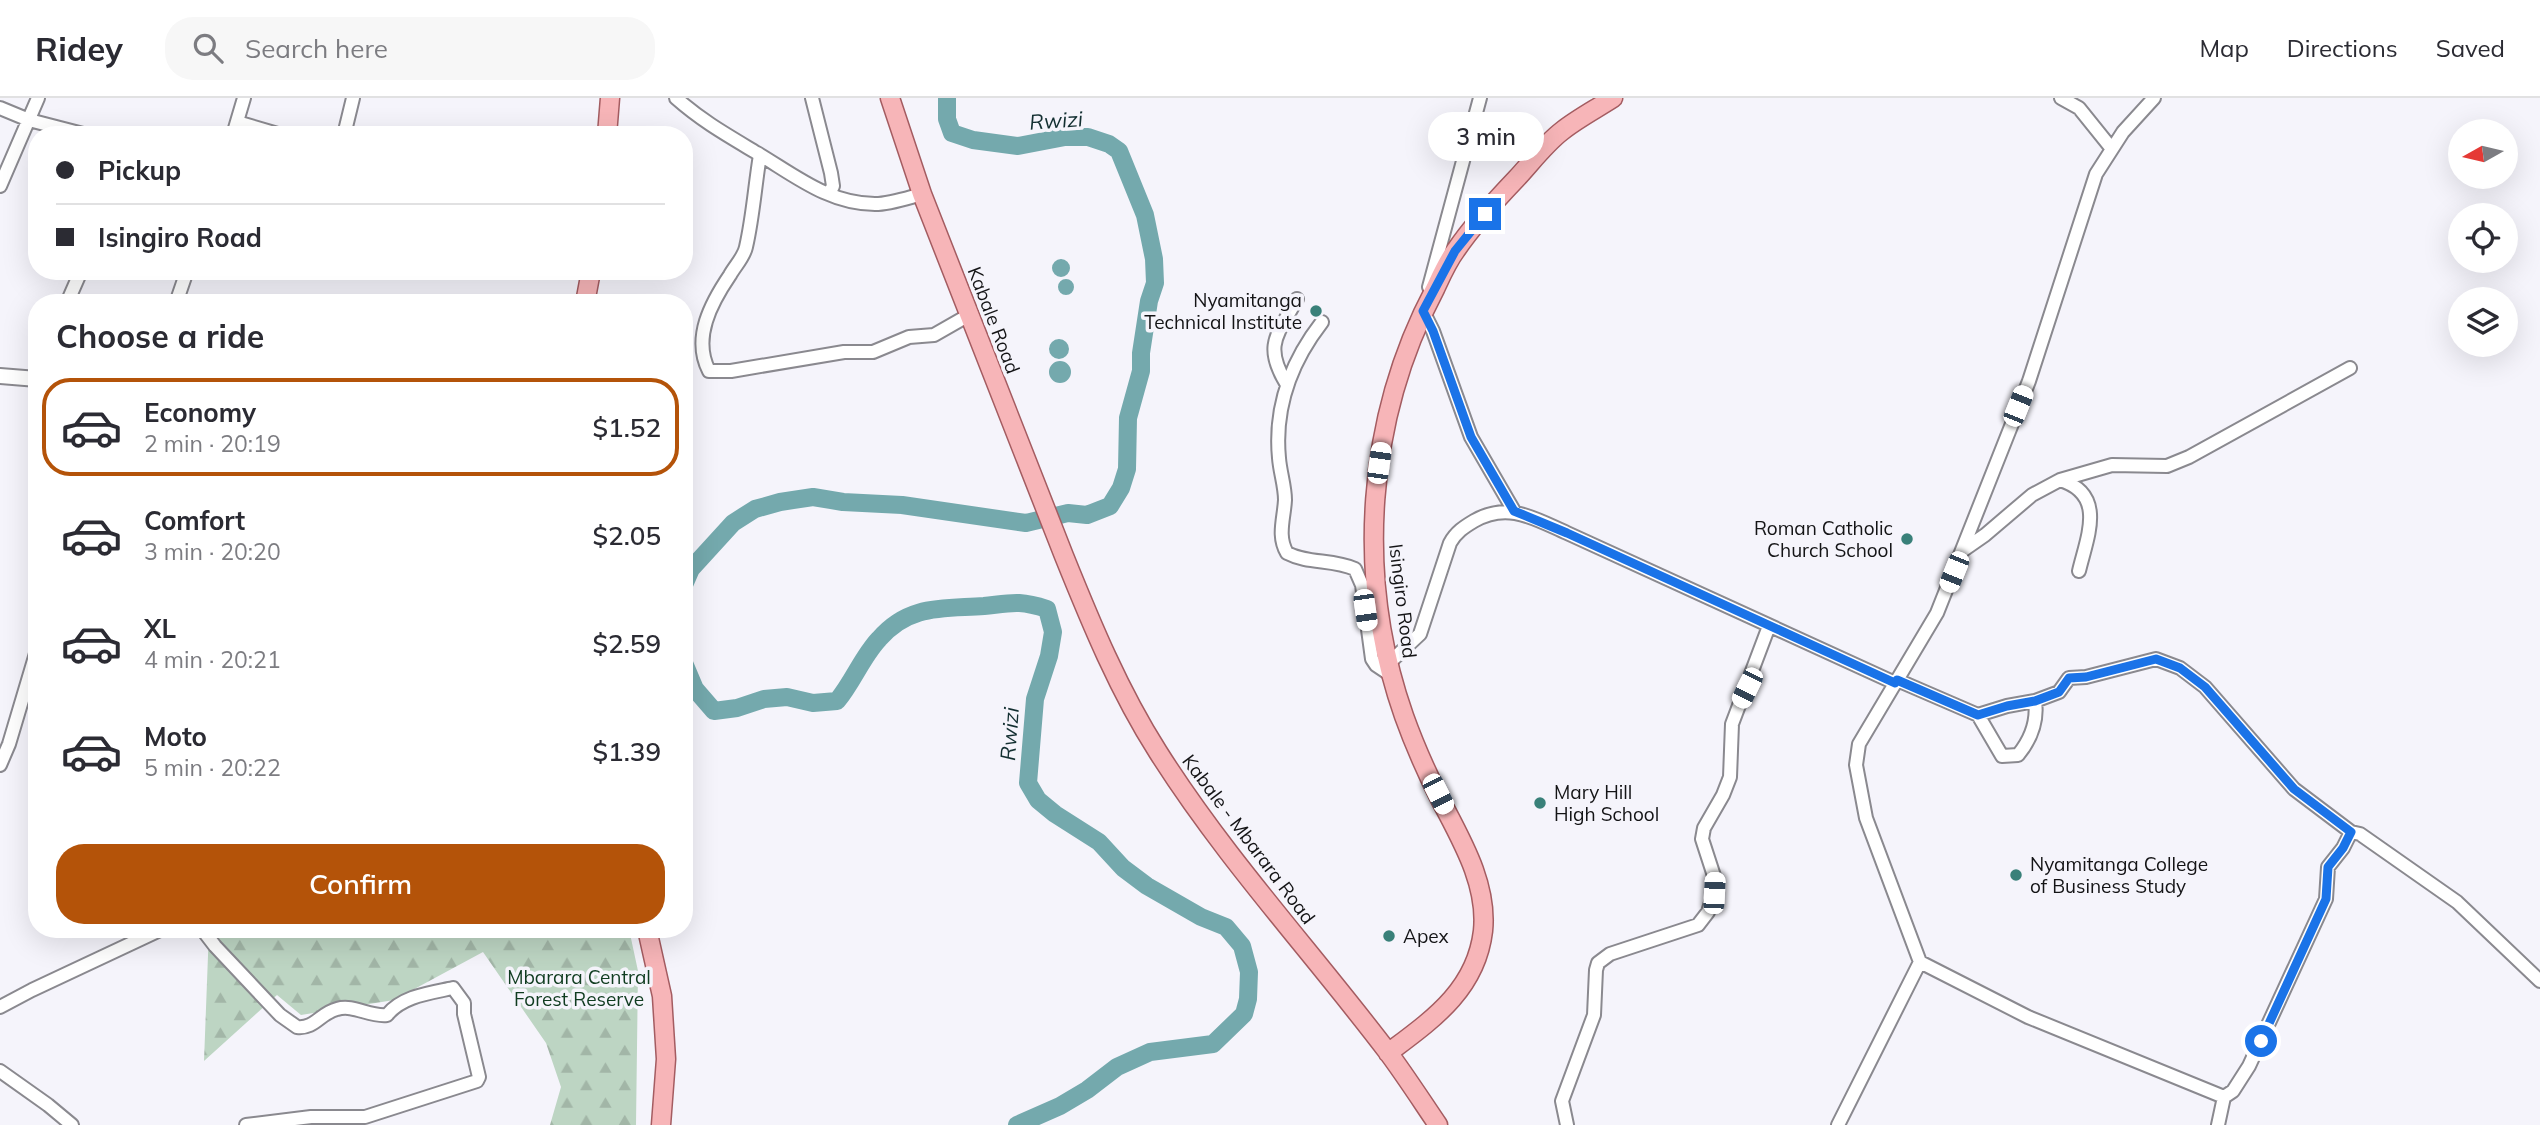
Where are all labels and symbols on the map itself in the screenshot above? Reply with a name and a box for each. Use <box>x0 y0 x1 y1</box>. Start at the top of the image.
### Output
water label: Rwizi <box>1028 105 1085 135</box>
callout: 3 min <box>1427 113 1543 162</box>
north arrow <box>2448 119 2518 189</box>
route end <box>1469 198 1501 230</box>
street label: Kabale Road <box>963 263 1025 377</box>
place label: Nyamitanga Technical Institute <box>1144 288 1302 334</box>
marker: Nyamitanga Technical Institute <box>1308 303 1324 319</box>
car <box>2001 383 2036 429</box>
car <box>1366 441 1393 485</box>
place label: Roman Catholic Church School <box>1754 516 1893 562</box>
marker: Roman Catholic Church School <box>1899 531 1915 547</box>
street label: Isingiro Road <box>1384 542 1422 660</box>
car <box>1937 549 1972 595</box>
car <box>1352 588 1379 632</box>
car <box>1729 665 1766 711</box>
water label: Rwizi <box>994 705 1024 762</box>
street label: Kabale - Mbarara Road <box>1177 749 1321 929</box>
car <box>1420 771 1457 817</box>
place label: Mary Hill High School <box>1554 780 1659 826</box>
marker: Mary Hill High School <box>1532 795 1548 811</box>
place label: Nyamitanga College of Business Study <box>2030 852 2208 898</box>
marker: Nyamitanga College of Business Study <box>2008 867 2024 883</box>
car <box>1703 871 1726 915</box>
place label: Apex <box>1403 924 1449 948</box>
marker: Apex <box>1381 928 1397 944</box>
park label: Mbarara Central Forest Reserve <box>507 965 651 1011</box>
route start <box>2245 1025 2277 1057</box>

